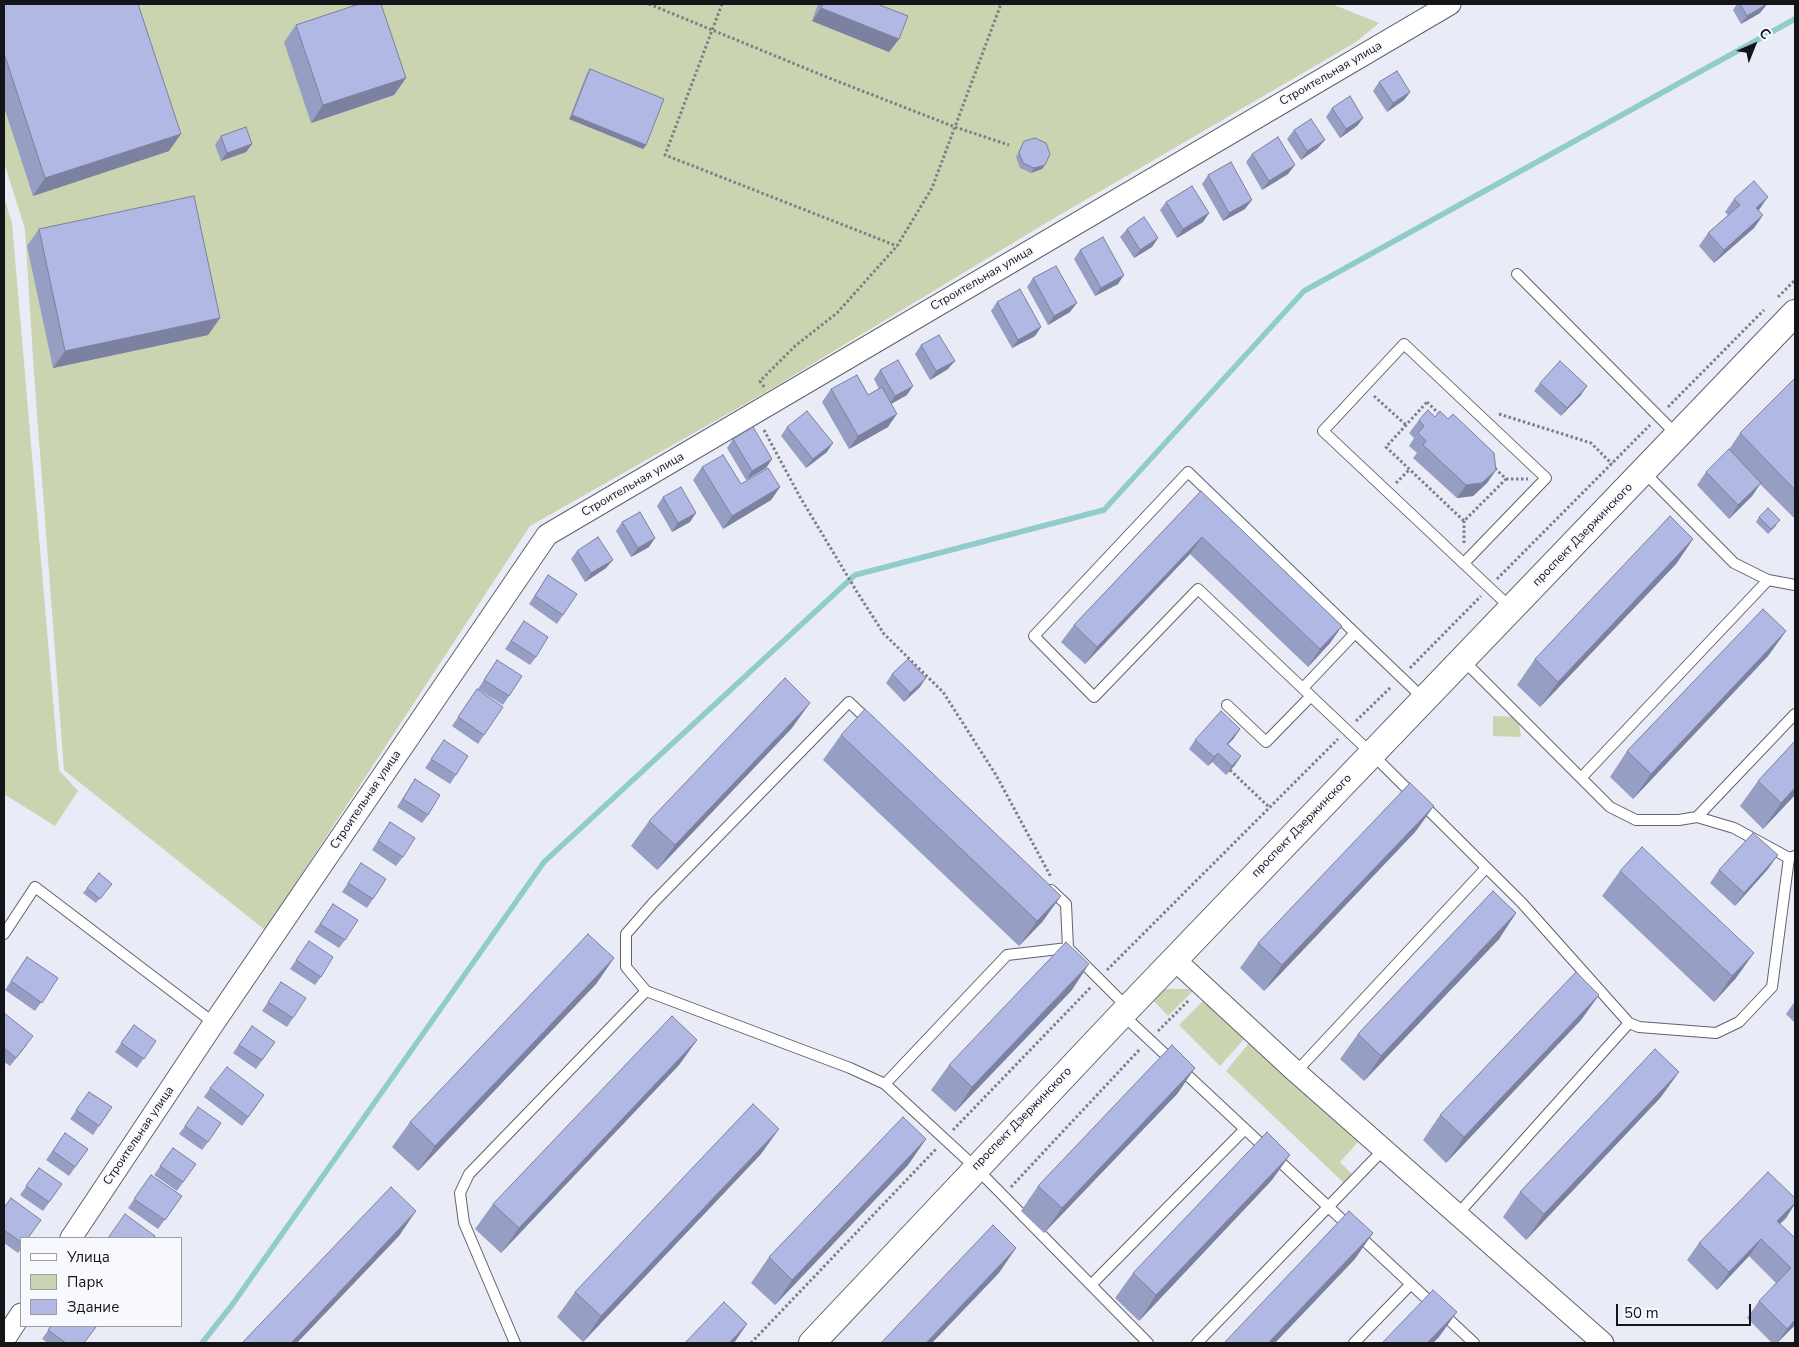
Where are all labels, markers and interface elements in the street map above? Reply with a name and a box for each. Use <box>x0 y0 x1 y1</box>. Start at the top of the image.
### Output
north arrow <box>1729 20 1779 70</box>
text: С <box>1755 24 1775 44</box>
street label: Строительная улица <box>1277 39 1385 109</box>
street label: Строительная улица <box>928 244 1036 314</box>
street label: Строительная улица <box>579 450 687 520</box>
street label: проспект Дзержинского <box>1530 480 1636 590</box>
street label: Строительная улица <box>328 748 404 852</box>
street label: проспект Дзержинского <box>1249 771 1355 881</box>
street label: проспект Дзержинского <box>969 1064 1075 1174</box>
street label: Строительная улица <box>101 1084 177 1188</box>
legend <box>20 1237 182 1327</box>
text: Улица <box>67 1247 110 1267</box>
text: Парк <box>67 1272 103 1292</box>
scale bar <box>1619 1294 1754 1326</box>
text: Здание <box>67 1297 119 1317</box>
text: 50 m <box>1624 1303 1659 1323</box>

